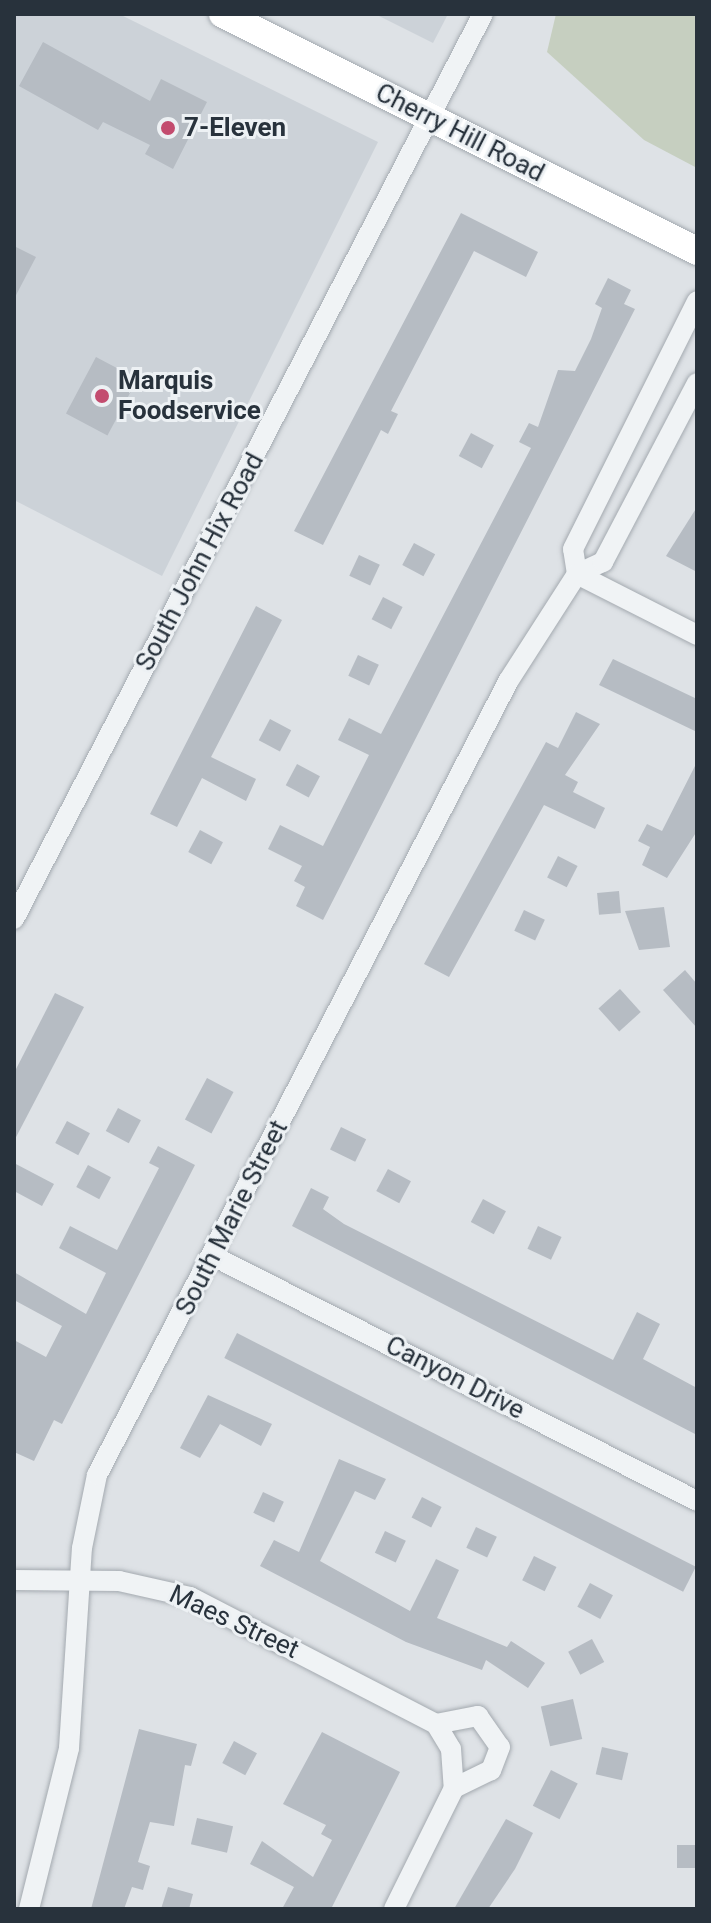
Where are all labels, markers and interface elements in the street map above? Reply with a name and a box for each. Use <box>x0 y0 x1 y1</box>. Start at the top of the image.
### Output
street label: Cherry Hill Road <box>370 77 550 189</box>
place label: 7-Eleven <box>184 112 286 144</box>
marker: 7-Eleven <box>159 119 177 137</box>
place label: Marquis Foodservice <box>118 365 261 426</box>
marker: Marquis Foodservice <box>93 387 111 405</box>
street label: South John Hix Road <box>129 448 271 676</box>
street label: South Marie Street <box>169 1115 295 1321</box>
street label: Canyon Drive <box>380 1330 530 1426</box>
street label: Maes Street <box>164 1578 304 1666</box>

